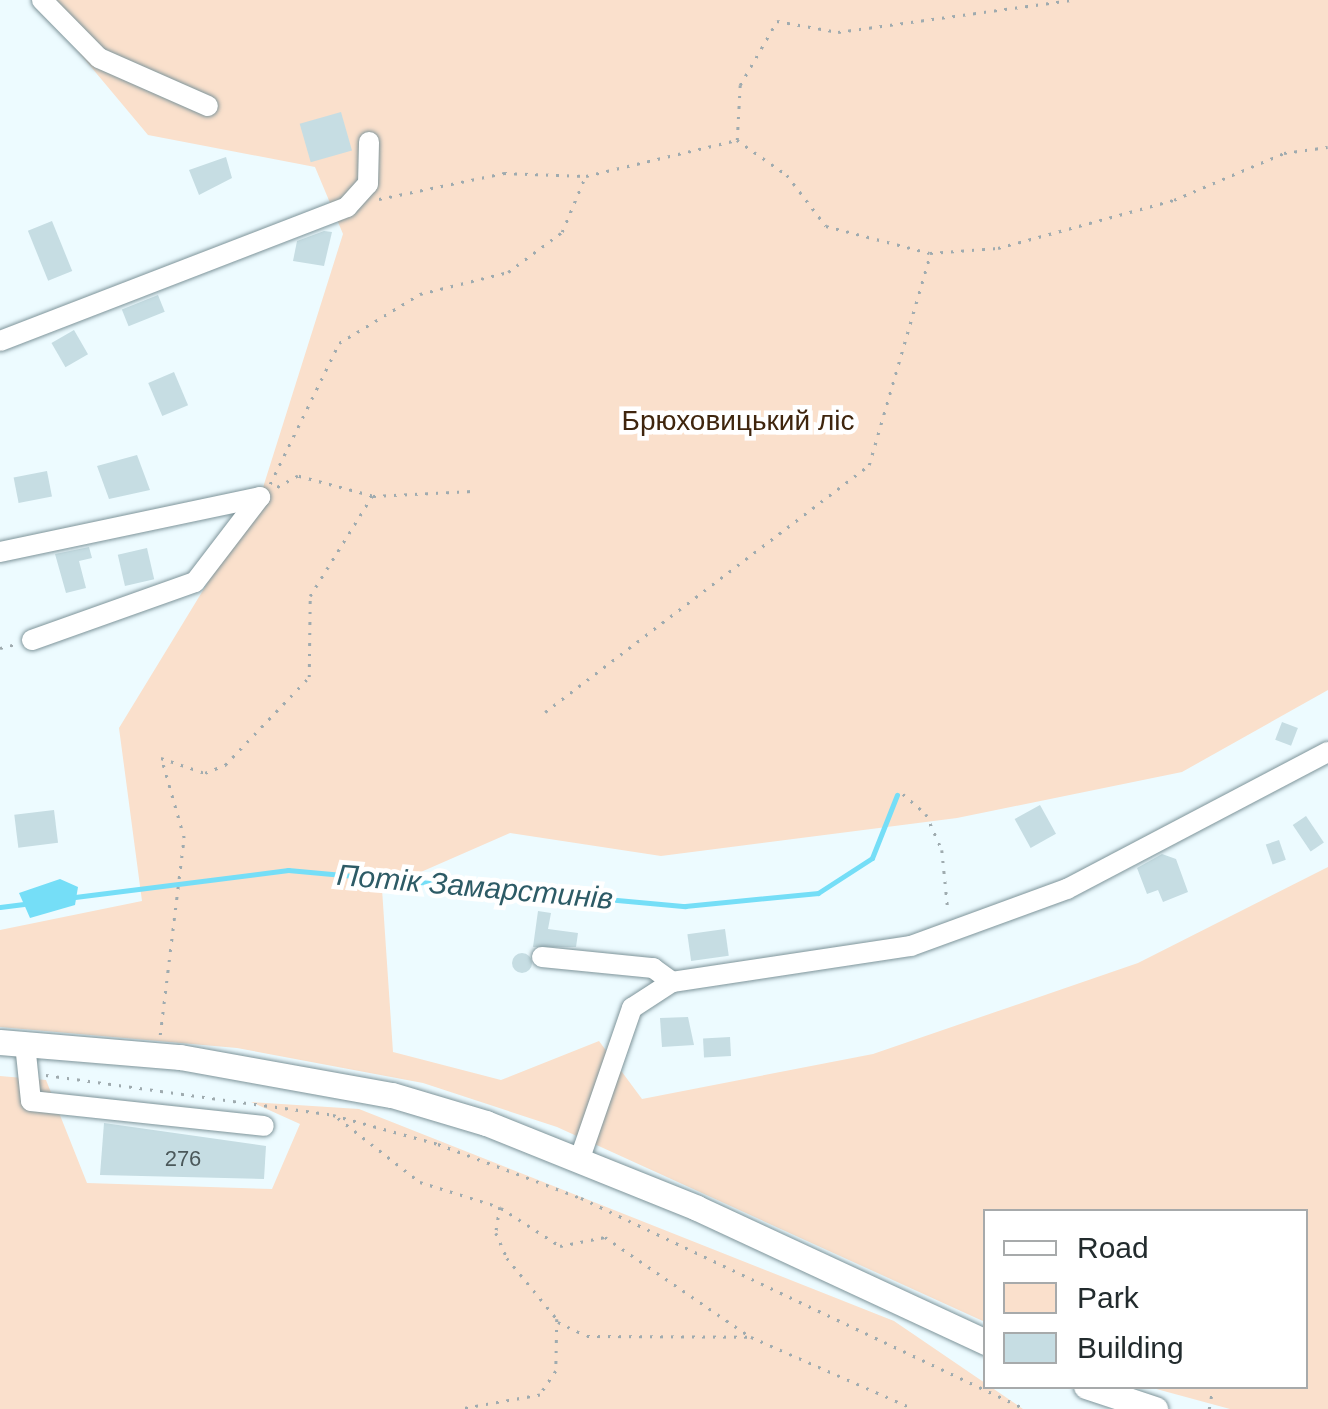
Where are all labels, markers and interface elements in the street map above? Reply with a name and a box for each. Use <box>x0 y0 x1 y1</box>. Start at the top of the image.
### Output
park label: Брюховицький ліс <box>622 404 854 438</box>
water label: Потік Замарстинів <box>335 857 615 917</box>
house number: 276 <box>165 1146 201 1172</box>
legend <box>983 1209 1308 1389</box>
text: Road <box>1077 1231 1149 1264</box>
text: Park <box>1077 1281 1139 1314</box>
text: Building <box>1077 1331 1184 1364</box>

